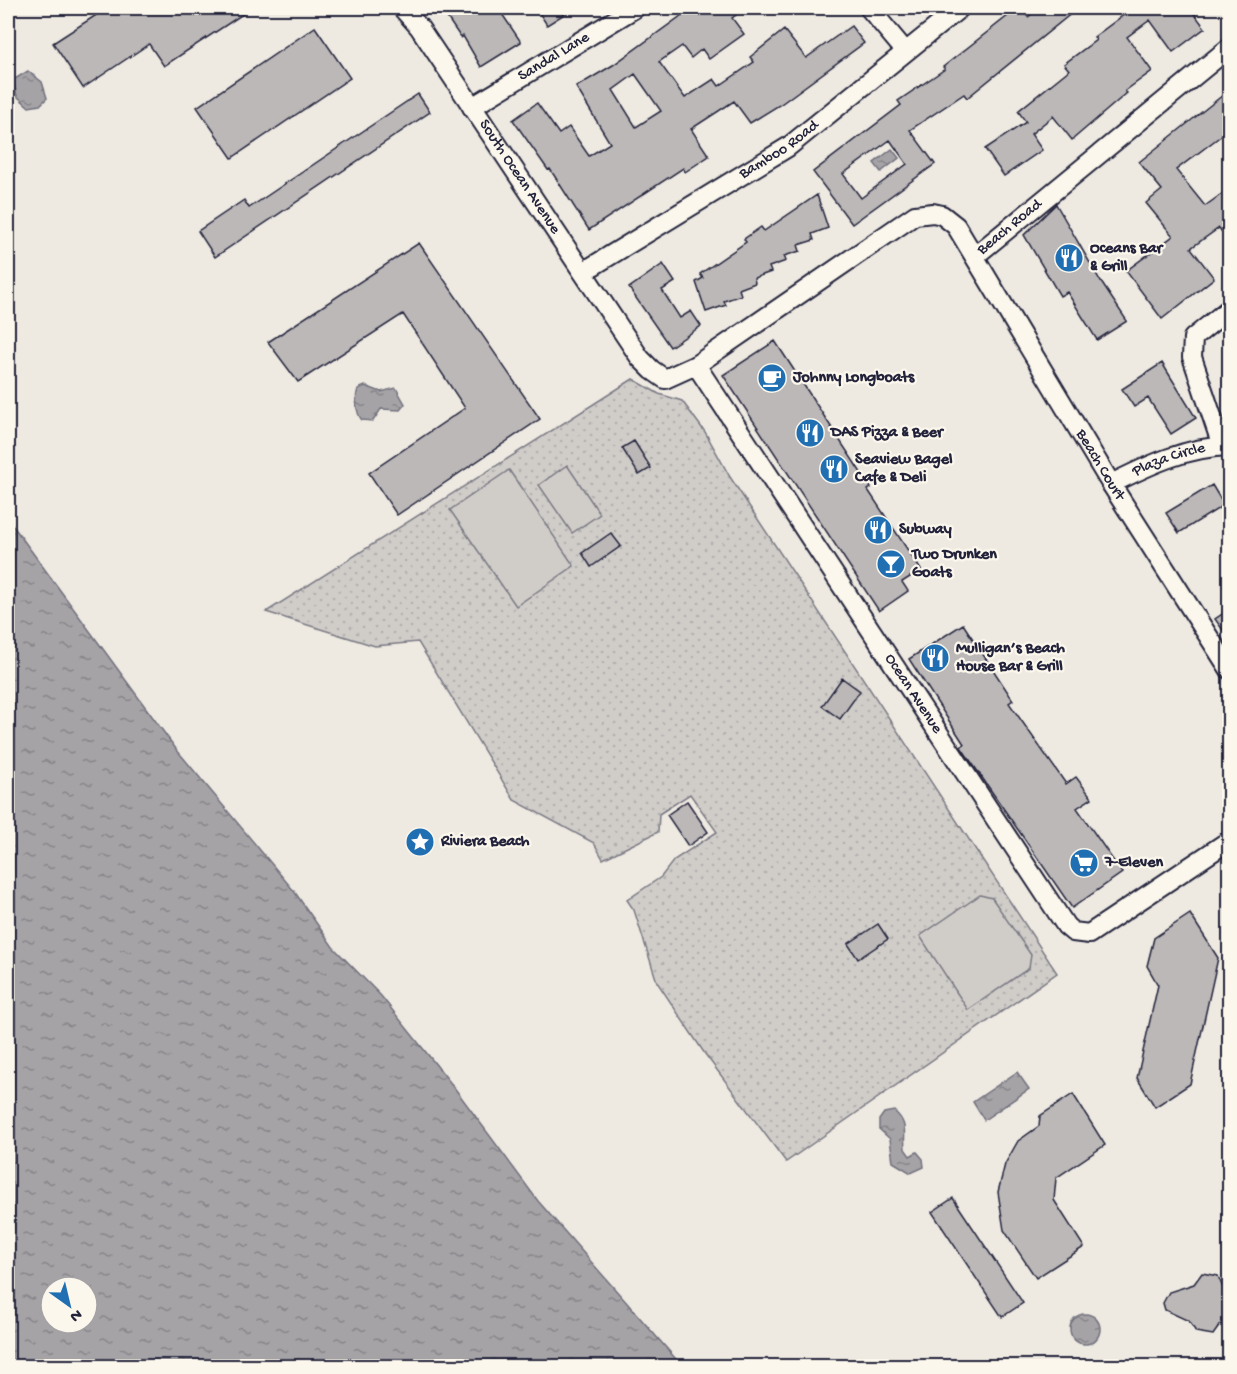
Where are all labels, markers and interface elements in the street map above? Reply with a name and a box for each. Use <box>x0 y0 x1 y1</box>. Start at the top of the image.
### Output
street label: Sandal Lane <box>515 28 594 86</box>
street label: Bamboo Road <box>735 115 824 184</box>
street label: South Ocean Avenue <box>474 116 565 239</box>
street label: Beach Road <box>973 194 1047 260</box>
place label: Oceans Bar & Grill <box>1090 240 1165 277</box>
restaurant icon: Oceans Bar & Grill <box>1053 242 1085 274</box>
cafe icon: Johnny Longboats <box>756 362 788 394</box>
place label: Johnny Longboats <box>792 369 915 388</box>
restaurant icon: DAS Pizza & Beer <box>794 417 826 449</box>
place label: DAS Pizza & Beer <box>829 424 945 443</box>
street label: Beach Court <box>1071 425 1130 506</box>
street label: Plaza Circle <box>1129 439 1208 482</box>
place label: Seaview Bagel Cafe & Deli <box>854 451 953 488</box>
restaurant icon: Seaview Bagel Cafe & Deli <box>818 453 850 485</box>
restaurant icon: Subway <box>862 514 894 546</box>
place label: Subway <box>899 521 952 540</box>
place label: Two Drunken Goats <box>910 546 997 583</box>
bar icon: Two Drunken Goats <box>875 548 907 580</box>
place label: Mulligan’s Beach House Bar & Grill <box>956 640 1065 677</box>
restaurant icon: Mulligan’s Beach House Bar & Grill <box>919 642 951 674</box>
street label: Ocean Avenue <box>880 650 947 738</box>
place icon: Riviera Beach <box>404 826 436 858</box>
place label: Riviera Beach <box>440 833 530 852</box>
supermarket icon: 7-Eleven <box>1068 847 1100 879</box>
place label: 7-Eleven <box>1104 854 1163 873</box>
north arrow <box>39 1275 99 1335</box>
text: N <box>65 1304 85 1326</box>

